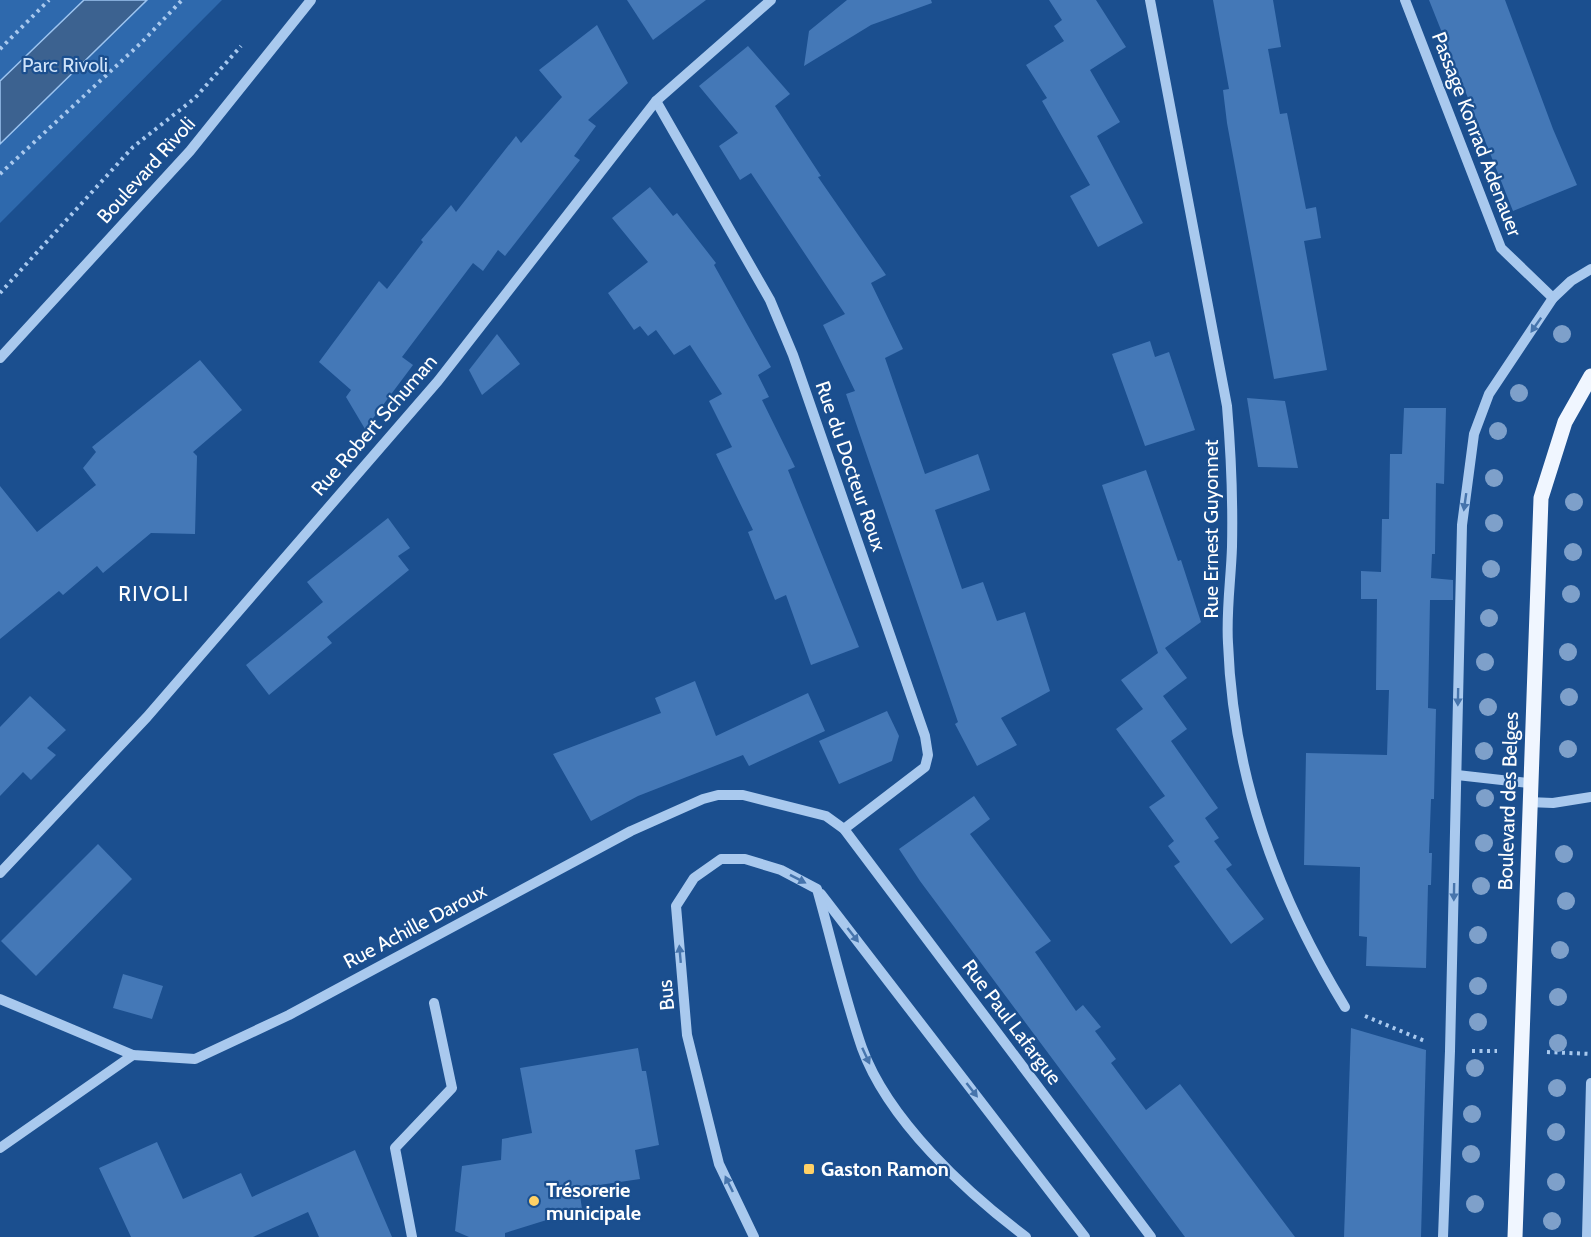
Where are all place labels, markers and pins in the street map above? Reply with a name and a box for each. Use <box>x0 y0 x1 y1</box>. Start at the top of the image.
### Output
place label: Gaston Ramon <box>821 1157 949 1181</box>
marker: Gaston Ramon <box>802 1162 816 1176</box>
place label: Trésorerie municipale <box>546 1178 641 1225</box>
marker: Trésorerie municipale <box>527 1194 541 1208</box>

